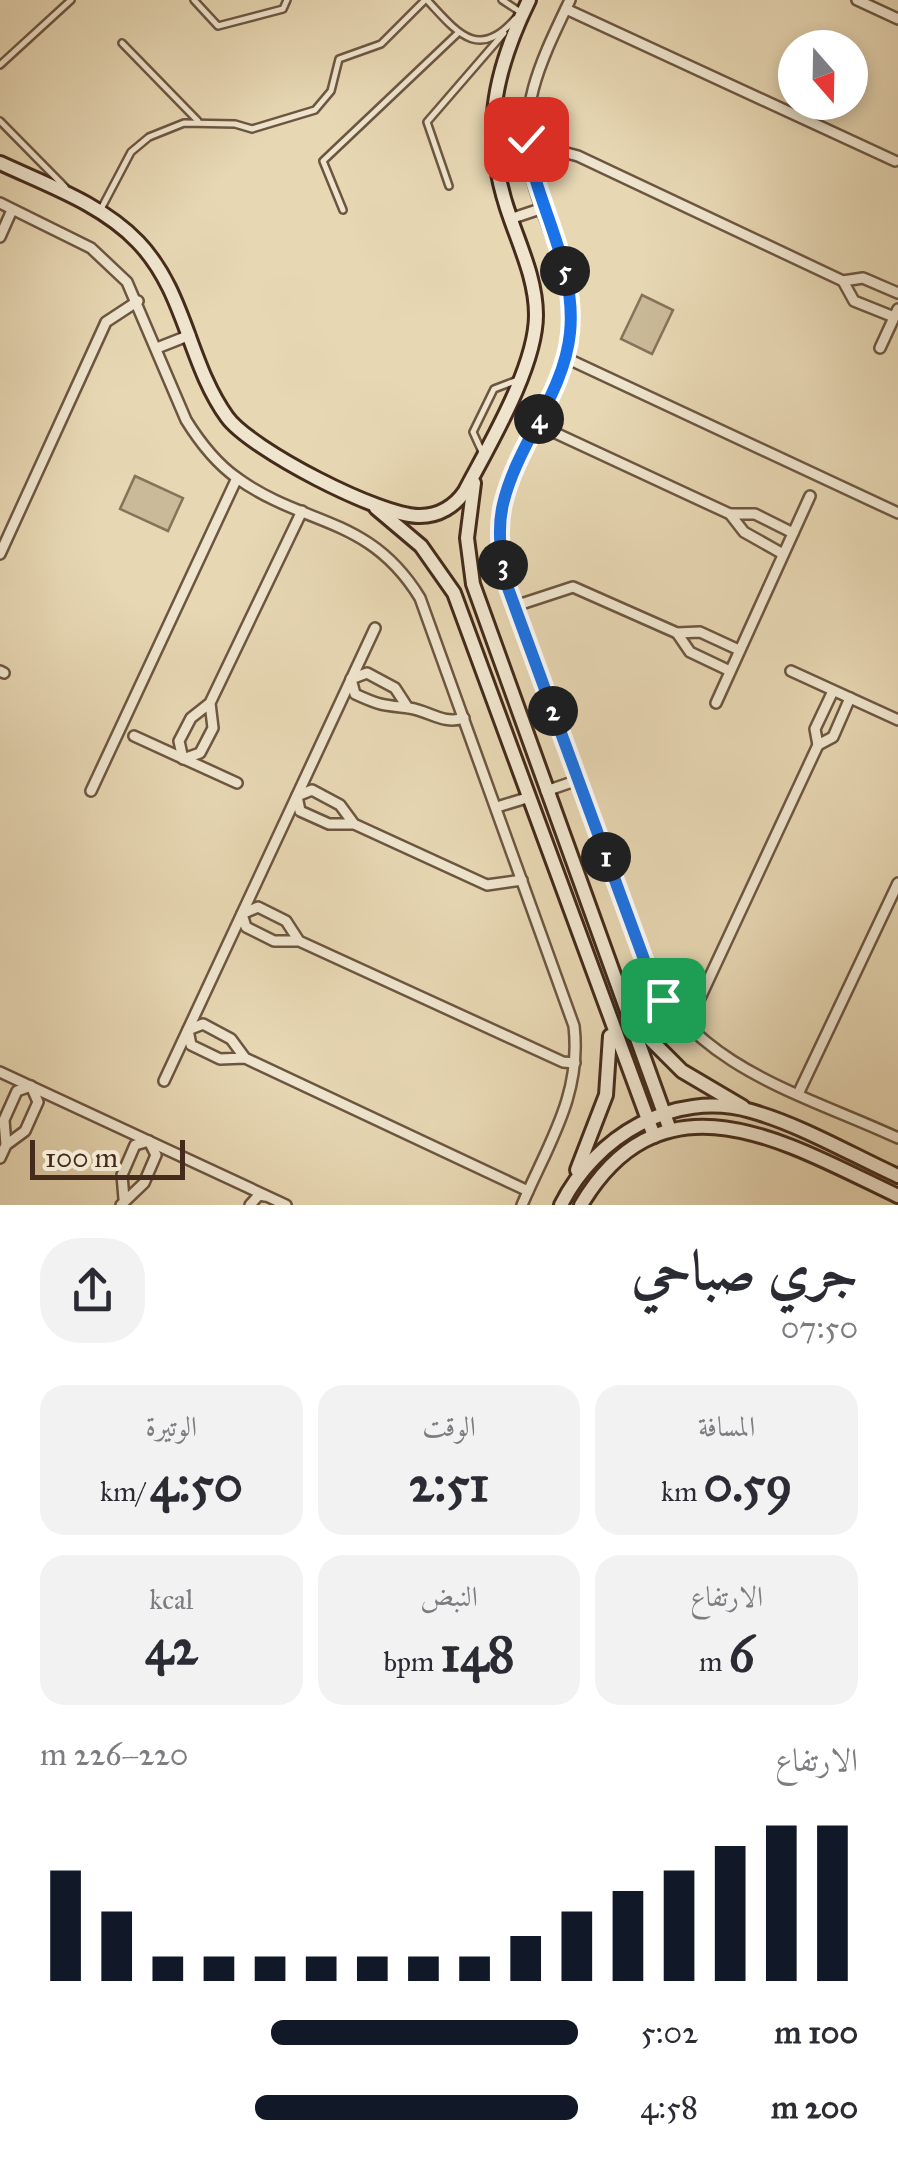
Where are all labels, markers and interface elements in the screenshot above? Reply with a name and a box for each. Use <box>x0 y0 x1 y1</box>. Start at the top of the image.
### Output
north arrow <box>778 30 868 120</box>
map controls <box>778 30 868 120</box>
pin <box>484 97 569 182</box>
icon: check <box>499 112 554 167</box>
pin: 5 <box>540 246 590 296</box>
text: 5 <box>558 253 572 288</box>
pin: 4 <box>514 394 564 444</box>
text: 4 <box>531 401 547 436</box>
pin: 3 <box>478 540 528 590</box>
text: 3 <box>497 547 509 582</box>
pin: 2 <box>528 686 578 736</box>
text: 2 <box>546 693 560 728</box>
pin: 1 <box>581 832 631 882</box>
text: 1 <box>600 839 612 874</box>
pin <box>621 958 706 1043</box>
icon: arrive <box>636 973 691 1028</box>
scale bar <box>30 1135 185 1180</box>
text: 100 m <box>45 1140 118 1175</box>
text: جري صباحي <box>631 1237 858 1304</box>
button: share <box>40 1238 145 1343</box>
text: 07:50 <box>781 1308 858 1347</box>
text: الوتيرة <box>146 1409 197 1444</box>
text: الوقت <box>422 1409 476 1444</box>
text: المسافة <box>698 1409 755 1444</box>
text: 4:50 <box>150 1454 243 1515</box>
text: 2:51 <box>409 1454 489 1515</box>
text: 0.59 <box>704 1454 792 1515</box>
text: /km <box>100 1474 150 1509</box>
text: km <box>661 1474 704 1509</box>
text: النبض <box>420 1579 478 1614</box>
text: الارتفاع <box>690 1579 763 1614</box>
text: kcal <box>149 1582 193 1617</box>
text: 42 <box>145 1617 198 1678</box>
text: 148 <box>440 1624 515 1685</box>
text: 6 <box>729 1624 754 1685</box>
text: bpm <box>383 1644 440 1679</box>
text: m <box>699 1644 729 1679</box>
text: 220–226 m <box>40 1735 188 1774</box>
text: الارتفاع <box>775 1741 858 1780</box>
text: 5:02 <box>641 2013 698 2052</box>
text: 100 m <box>774 2013 858 2052</box>
text: 4:58 <box>640 2088 698 2127</box>
text: 200 m <box>771 2088 858 2127</box>

